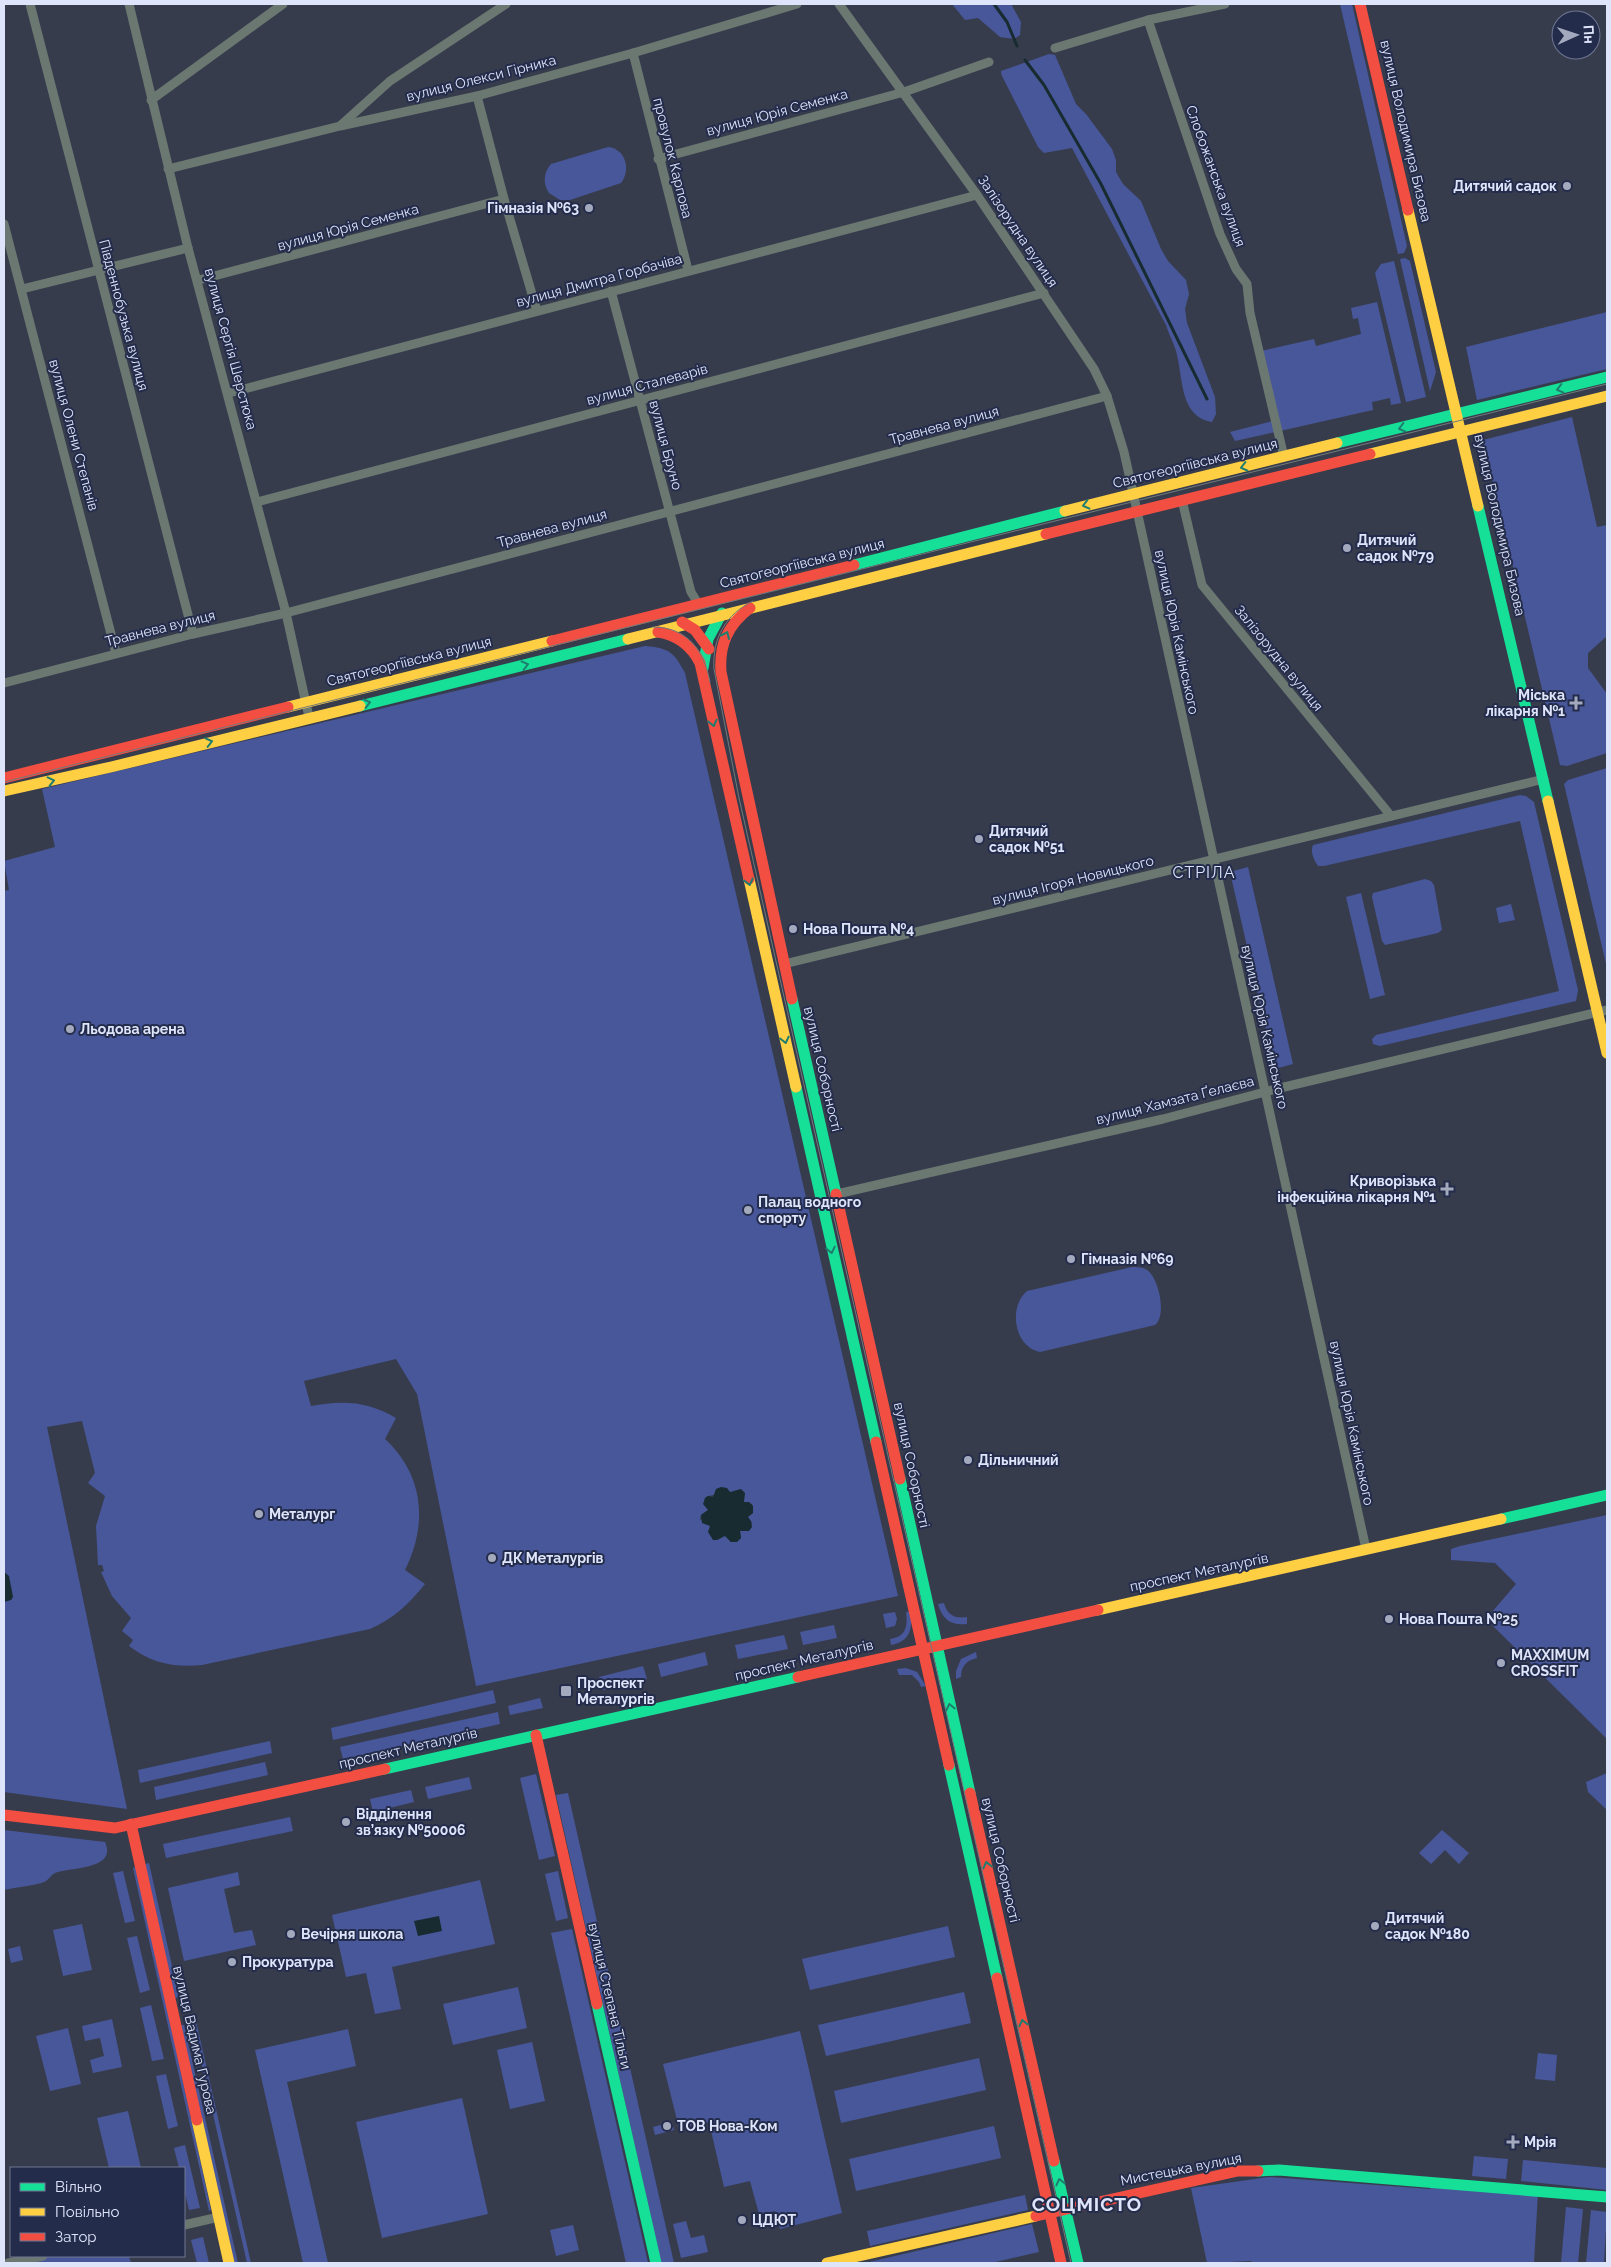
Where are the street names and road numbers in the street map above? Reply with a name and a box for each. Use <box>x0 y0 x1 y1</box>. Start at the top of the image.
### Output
street label: вулиця Володимира Бизова <box>1377 39 1435 223</box>
street label: вулиця Олекси Гірника <box>404 52 558 104</box>
street label: вулиця Юрія Семенка <box>705 85 849 139</box>
street label: провулок Карпова <box>650 96 696 220</box>
street label: Слобожанська вулиця <box>1183 103 1249 249</box>
street label: Залізорудна вулиця <box>975 172 1061 290</box>
street label: вулиця Юрія Семенка <box>276 200 420 254</box>
street label: Південнобузька вулиця <box>96 238 152 392</box>
street label: вулиця Дмитра Горбачіва <box>514 250 684 310</box>
street label: вулиця Сергія Шерстюка <box>202 266 260 432</box>
street label: вулиця Олени Степанів <box>46 358 102 512</box>
street label: вулиця Сталеварів <box>585 360 709 408</box>
street label: вулиця Бруно <box>646 399 686 491</box>
street label: Травнева вулиця <box>887 403 1001 447</box>
street label: вулиця Володимира Бизова <box>1471 433 1529 617</box>
street label: Святогеоргіївська вулиця <box>1111 435 1279 491</box>
street label: Травнева вулиця <box>495 506 609 550</box>
street label: Святогеоргіївська вулиця <box>718 535 886 591</box>
street label: вулиця Юрія Камінського <box>1152 548 1202 716</box>
street label: Залізорудна вулиця <box>1231 602 1327 714</box>
street label: Травнева вулиця <box>103 607 217 649</box>
street label: Святогеоргіївська вулиця <box>325 633 493 689</box>
street label: вулиця Ігоря Новицького <box>991 852 1155 908</box>
street label: вулиця Юрія Камінського <box>1238 943 1292 1111</box>
street label: вулиця Соборності <box>801 1005 845 1133</box>
street label: вулиця Хамзата Ґелаєва <box>1094 1073 1256 1127</box>
street label: вулиця Юрія Камінського <box>1327 1339 1377 1507</box>
street label: вулиця Соборності <box>891 1401 933 1529</box>
street label: проспект Металургів <box>1128 1549 1270 1595</box>
street label: проспект Металургів <box>733 1636 875 1684</box>
street label: проспект Металургів <box>337 1724 479 1772</box>
street label: вулиця Соборності <box>979 1796 1023 1924</box>
street label: вулиця Степана Тільги <box>585 1921 635 2071</box>
street label: вулиця Вадима Гурова <box>170 1964 220 2116</box>
street label: Мистецька вулиця <box>1119 2149 1243 2189</box>

